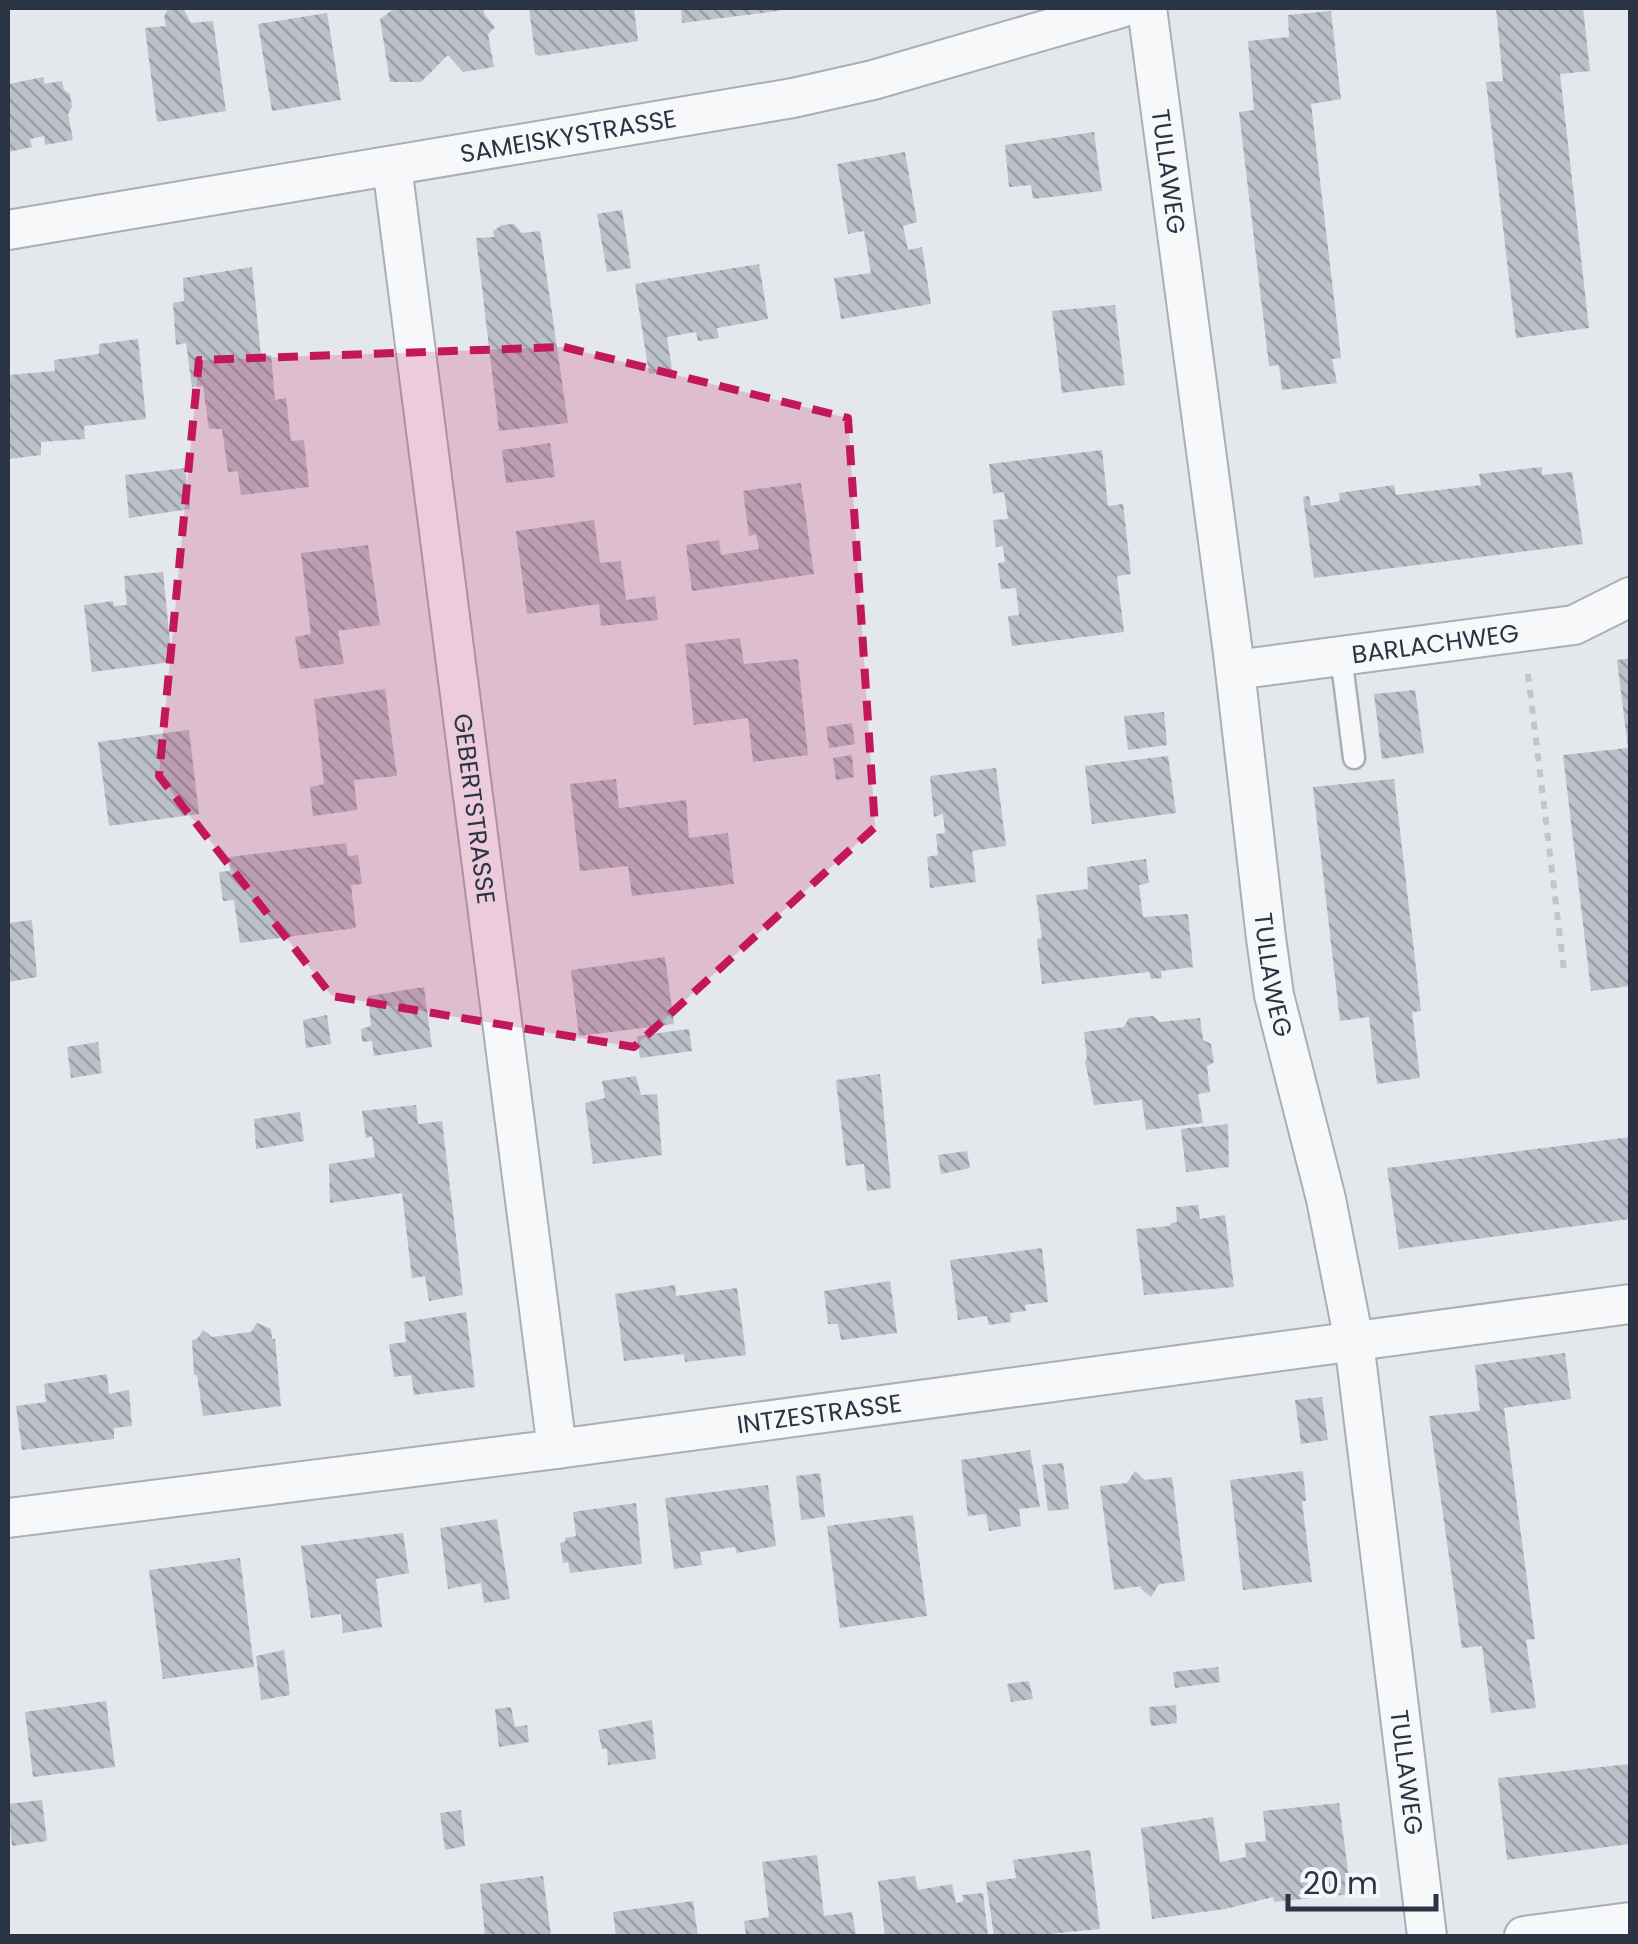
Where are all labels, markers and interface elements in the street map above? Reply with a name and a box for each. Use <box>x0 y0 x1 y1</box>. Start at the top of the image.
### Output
street label: SAMEISKYSTRASSE <box>457 100 679 171</box>
street label: TULLAWEG <box>1143 107 1194 236</box>
street label: BARLACHWEG <box>1349 615 1521 672</box>
street label: GEBERTSTRASSE <box>445 711 504 906</box>
street label: TULLAWEG <box>1246 911 1301 1041</box>
street label: INTZESTRASSE <box>735 1385 904 1442</box>
street label: TULLAWEG <box>1382 1708 1432 1837</box>
scale bar <box>1288 1849 1436 1911</box>
text: 20 m <box>1303 1862 1378 1905</box>

